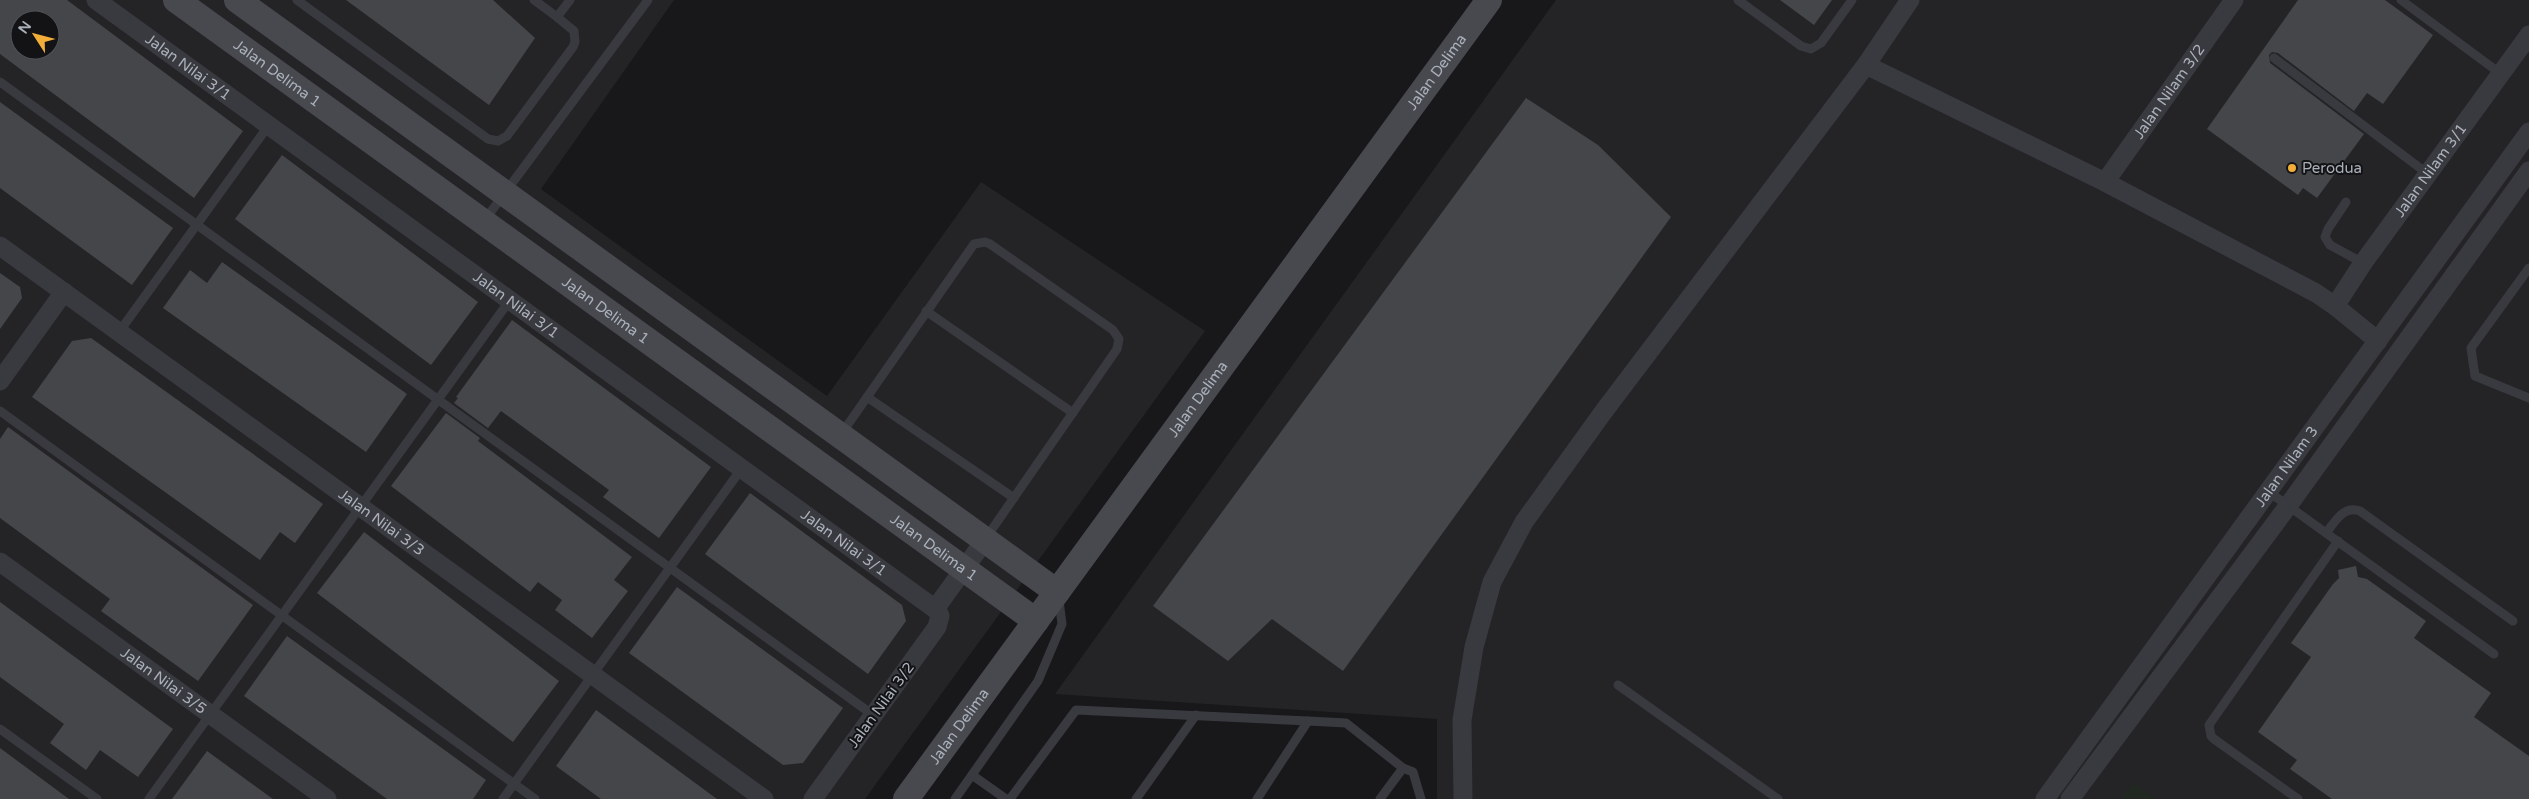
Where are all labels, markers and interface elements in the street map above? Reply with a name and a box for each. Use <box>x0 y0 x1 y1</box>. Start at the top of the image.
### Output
north arrow <box>10 10 60 60</box>
text: N <box>15 18 35 37</box>
street label: Jalan Nilai 3/1 <box>142 30 235 104</box>
street label: Jalan Delima <box>1403 30 1470 114</box>
street label: Jalan Delima 1 <box>230 36 324 111</box>
street label: Jalan Nilam 3/2 <box>2130 41 2209 142</box>
street label: Jalan Nilam 3/1 <box>2390 120 2471 221</box>
place label: Perodua <box>2302 159 2362 177</box>
marker: Perodua <box>2286 162 2298 174</box>
street label: Jalan Nilai 3/1 <box>470 268 562 342</box>
street label: Jalan Delima 1 <box>559 273 653 348</box>
street label: Jalan Delima <box>1164 358 1232 441</box>
street label: Jalan Nilam 3 <box>2251 422 2322 510</box>
street label: Jalan Nilai 3/3 <box>335 485 428 559</box>
street label: Jalan Nilai 3/1 <box>797 506 890 580</box>
street label: Jalan Delima 1 <box>887 510 981 585</box>
street label: Jalan Nilai 3/5 <box>117 643 210 718</box>
street label: Jalan Nilai 3/2 <box>844 659 918 751</box>
street label: Jalan Delima <box>925 685 993 768</box>

